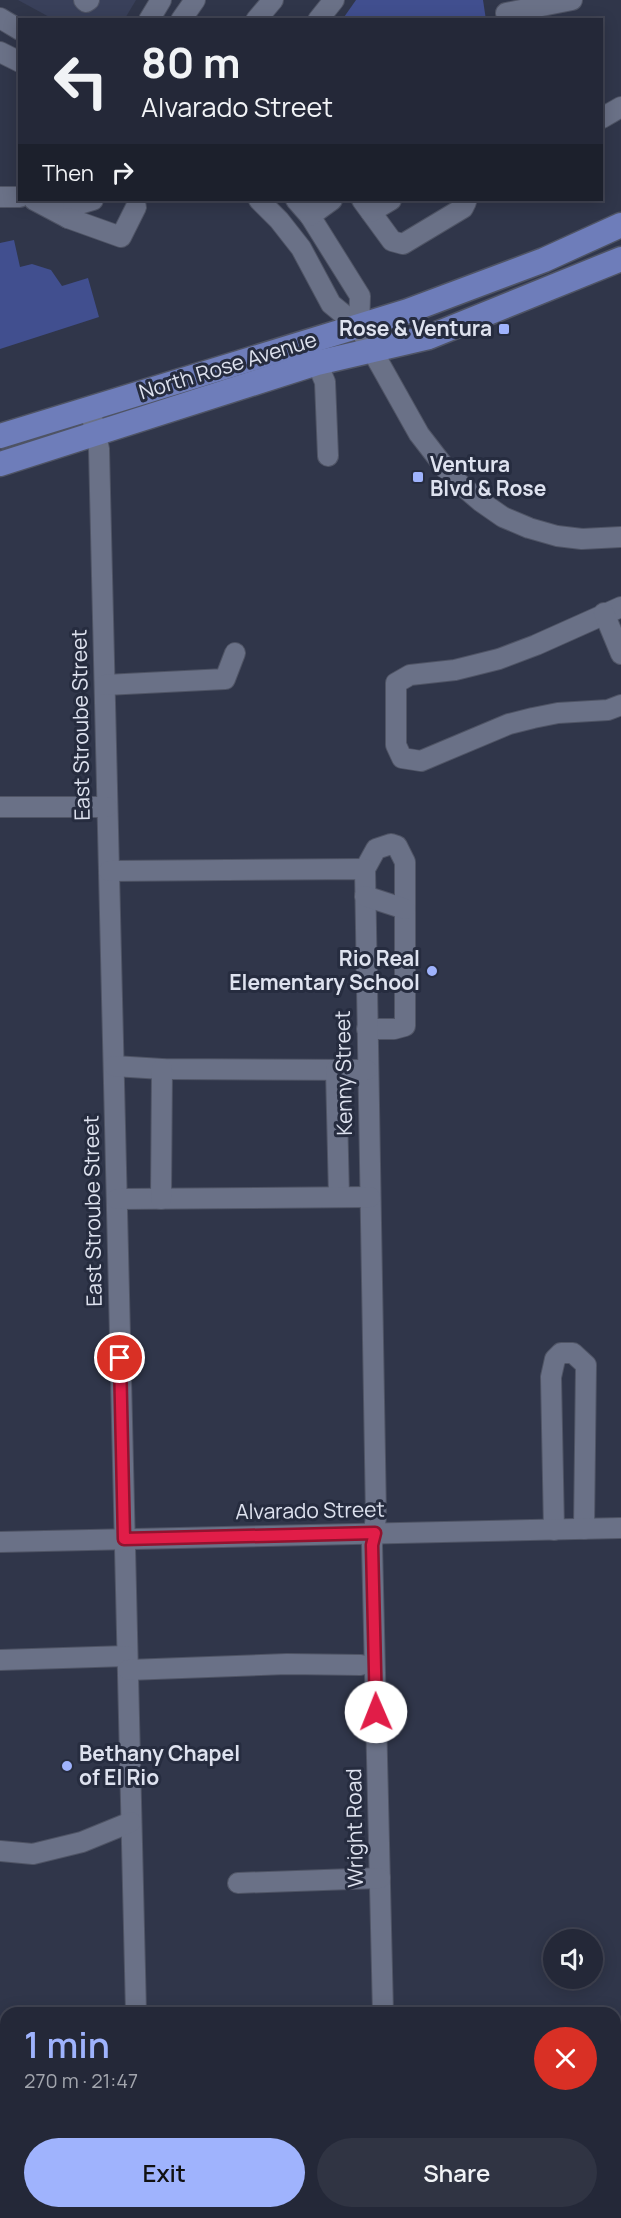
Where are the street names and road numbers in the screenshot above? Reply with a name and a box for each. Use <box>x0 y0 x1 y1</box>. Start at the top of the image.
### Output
street label: North Rose Avenue <box>135 325 320 405</box>
street label: East Stroube Street <box>64 629 96 821</box>
street label: Kenny Street <box>328 1010 358 1136</box>
street label: East Stroube Street <box>76 1115 108 1307</box>
street label: Alvarado Street <box>235 1495 385 1525</box>
street label: Wright Road <box>339 1768 369 1888</box>

